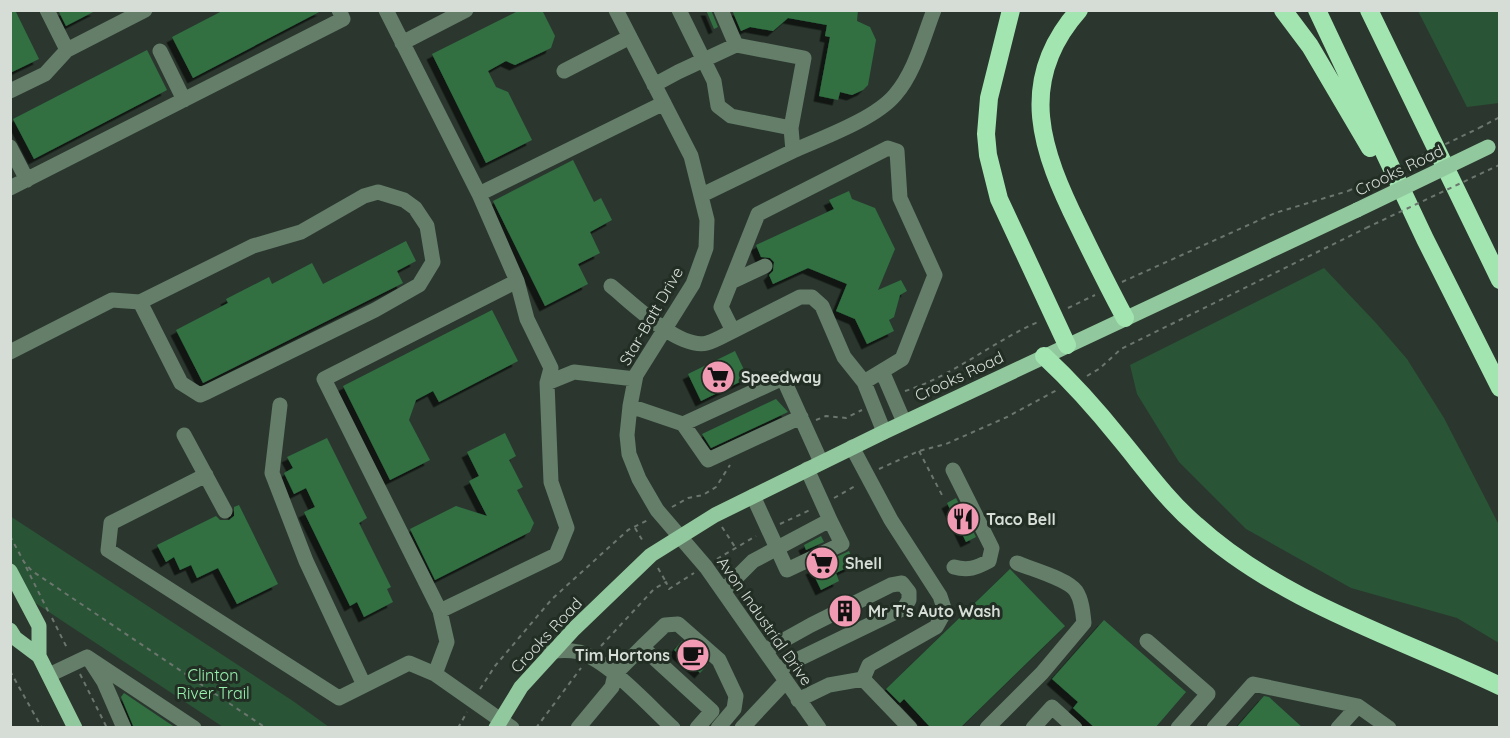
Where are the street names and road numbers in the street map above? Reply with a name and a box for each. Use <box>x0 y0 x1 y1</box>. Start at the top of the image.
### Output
street label: Crooks Road <box>1352 140 1446 200</box>
street label: Star-Batt Drive <box>615 263 687 369</box>
street label: Crooks Road <box>911 347 1007 405</box>
street label: Avon Industrial Drive <box>713 553 817 689</box>
street label: Crooks Road <box>506 593 586 677</box>

